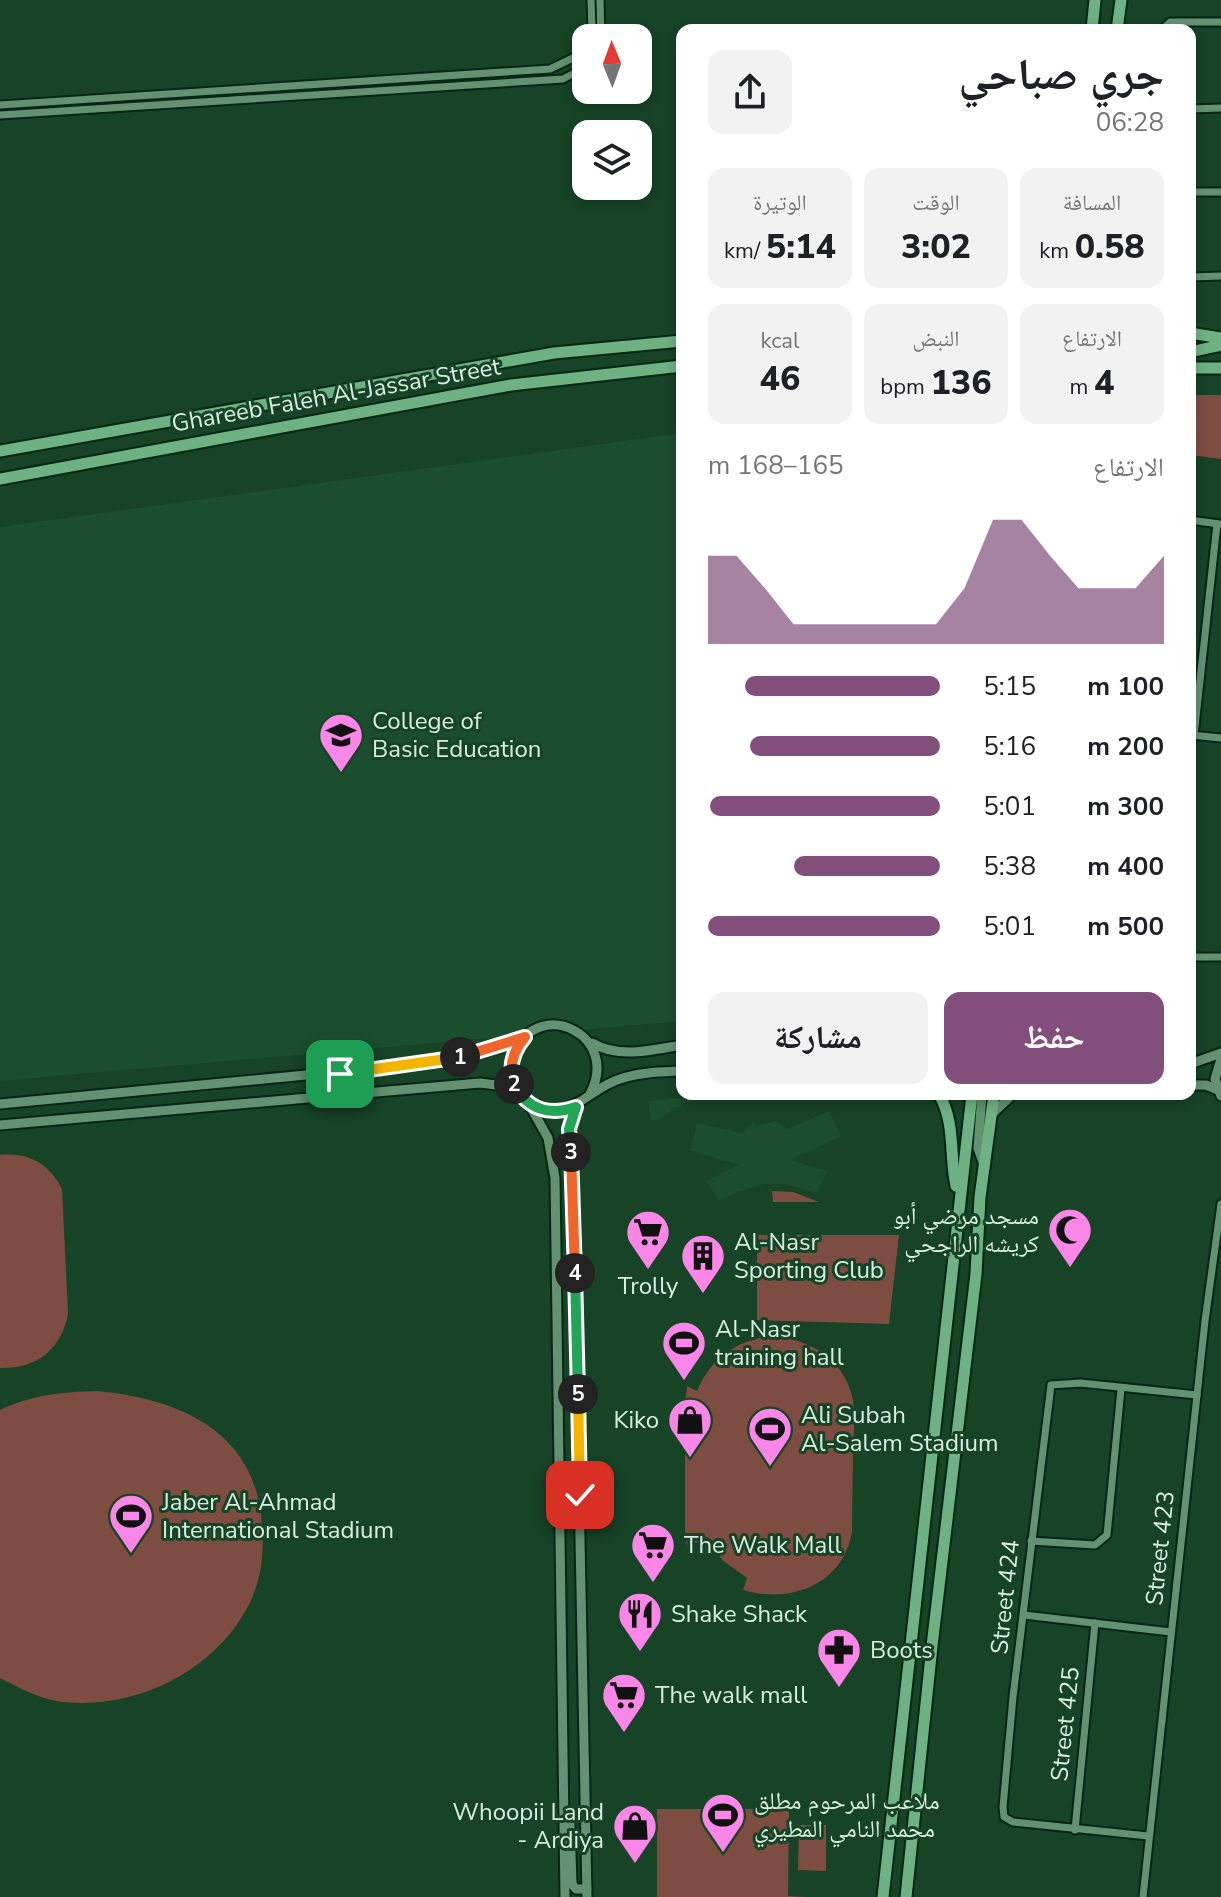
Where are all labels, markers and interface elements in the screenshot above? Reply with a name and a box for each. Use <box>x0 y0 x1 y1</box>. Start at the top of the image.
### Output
north arrow <box>572 24 652 104</box>
map controls <box>572 24 652 200</box>
text: جري صباحي <box>958 45 1164 105</box>
button: share <box>708 50 792 134</box>
text: 06:28 <box>1096 105 1164 140</box>
button: layers <box>572 120 652 200</box>
text: الوتيرة <box>753 188 807 218</box>
text: الوقت <box>912 188 960 218</box>
text: المسافة <box>1063 188 1121 218</box>
text: 5:14 <box>766 224 836 270</box>
text: 3:02 <box>901 224 971 270</box>
text: 0.58 <box>1075 224 1145 270</box>
text: /km <box>724 236 766 266</box>
text: km <box>1039 236 1075 266</box>
text: النبض <box>913 324 959 354</box>
text: الارتفاع <box>1062 324 1122 354</box>
text: kcal <box>761 326 800 356</box>
street label: Ghareeb Faleh Al-Jassar Street <box>169 350 504 440</box>
text: 46 <box>760 356 800 402</box>
text: 136 <box>930 360 992 406</box>
text: 4 <box>1094 360 1114 406</box>
text: bpm <box>880 372 930 402</box>
text: m <box>1070 372 1094 402</box>
text: 165–168 m <box>708 448 844 483</box>
text: الارتفاع <box>1093 450 1164 485</box>
text: 5:15 <box>983 669 1036 704</box>
text: 100 m <box>1087 669 1164 704</box>
place label: College of Basic Education <box>372 705 541 765</box>
school or university icon: College of Basic Education <box>317 711 365 774</box>
text: 5:16 <box>983 729 1036 764</box>
text: 200 m <box>1087 729 1164 764</box>
text: 5:01 <box>983 789 1036 824</box>
text: 300 m <box>1087 789 1164 824</box>
text: 5:38 <box>983 849 1036 884</box>
text: 400 m <box>1087 849 1164 884</box>
text: 5:01 <box>983 909 1036 944</box>
text: 500 m <box>1087 909 1164 944</box>
button: مشاركة <box>708 992 928 1084</box>
button: حفظ <box>944 992 1164 1084</box>
pin: 1 <box>440 1037 480 1077</box>
pin <box>306 1040 374 1108</box>
text: 1 <box>453 1042 467 1072</box>
icon: arrive <box>318 1052 362 1096</box>
pin: 2 <box>494 1064 534 1104</box>
text: 2 <box>507 1069 521 1099</box>
pin: 3 <box>551 1132 591 1172</box>
text: 3 <box>564 1137 578 1167</box>
place label: مسجد مرضي أبو كريشه الراجحي <box>893 1200 1039 1263</box>
mosque icon: مسجد مرضي أبو كريشه الراجحي <box>1046 1206 1094 1269</box>
supermarket icon: Trolly <box>624 1208 672 1271</box>
place label: Al-Nasr Sporting Club <box>734 1226 884 1286</box>
building icon: Al-Nasr Sporting Club <box>679 1232 727 1295</box>
pin: 4 <box>555 1253 595 1293</box>
text: 4 <box>568 1258 582 1288</box>
place label: Trolly <box>618 1270 679 1302</box>
place label: Al-Nasr training hall <box>715 1313 844 1373</box>
sports icon: Al-Nasr training hall <box>660 1319 708 1382</box>
pin: 5 <box>558 1374 598 1414</box>
text: 5 <box>571 1379 585 1409</box>
shop icon: Kiko <box>666 1396 714 1459</box>
place label: Ali Subah Al-Salem Stadium <box>801 1399 998 1459</box>
place label: Kiko <box>613 1404 659 1436</box>
sports icon: Ali Subah Al-Salem Stadium <box>746 1405 794 1468</box>
pin <box>546 1461 614 1529</box>
icon: check <box>558 1473 602 1517</box>
place label: Jaber Al-Ahmad International Stadium <box>161 1486 394 1546</box>
street label: Street 423 <box>1138 1489 1182 1607</box>
sports icon: Jaber Al-Ahmad International Stadium <box>107 1492 155 1555</box>
supermarket icon: The Walk Mall <box>629 1521 677 1584</box>
place label: The Walk Mall <box>684 1529 842 1561</box>
street label: Street 424 <box>983 1538 1027 1656</box>
restaurant icon: Shake Shack <box>616 1590 664 1653</box>
place label: Shake Shack <box>671 1598 808 1630</box>
pharmacy icon: Boots <box>815 1626 863 1689</box>
place label: Boots <box>870 1634 933 1666</box>
street label: Street 425 <box>1043 1665 1087 1783</box>
supermarket icon: The walk mall <box>600 1671 648 1734</box>
place label: The walk mall <box>655 1679 807 1711</box>
place label: ملاعب المرحوم مطلق محمد النامي المطيري <box>754 1785 940 1848</box>
sports icon: ملاعب المرحوم مطلق محمد النامي المطيري <box>699 1791 747 1854</box>
place label: Whoopii Land - Ardiya <box>453 1796 604 1856</box>
shop icon: Whoopii Land - Ardiya <box>611 1802 659 1865</box>

